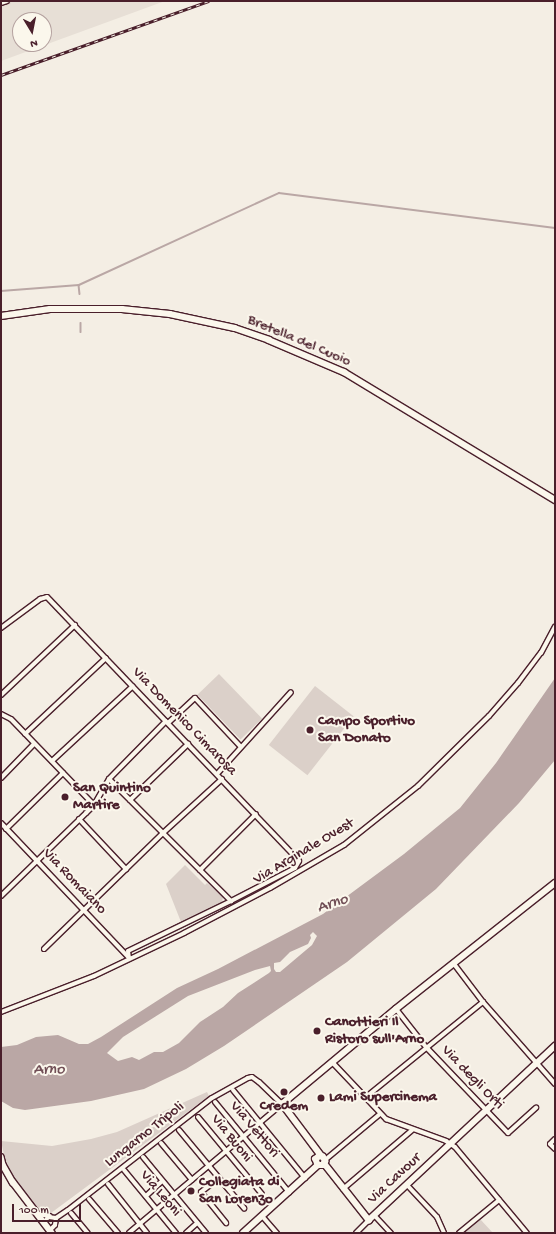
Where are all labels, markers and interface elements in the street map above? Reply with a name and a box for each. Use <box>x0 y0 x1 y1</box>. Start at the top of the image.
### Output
north arrow <box>12 12 52 52</box>
text: N <box>29 36 38 49</box>
street label: Bretella del Cuoio <box>245 311 353 371</box>
street label: Via Domenico Cimarosa <box>128 664 240 780</box>
place label: Campo Sportivo San Donato <box>318 712 415 747</box>
marker: Campo Sportivo San Donato <box>305 725 315 735</box>
place label: San Quintino Martire <box>73 779 151 814</box>
marker: San Quintino Martire <box>60 792 70 802</box>
street label: Via Arginale Ovest <box>250 815 358 889</box>
street label: Via Romaiano <box>38 845 110 919</box>
water label: Arno <box>315 891 351 919</box>
place label: Canottieri Il Ristoro sull'Arno <box>325 1013 424 1048</box>
marker: Canottieri Il Ristoro sull'Arno <box>312 1026 322 1036</box>
street label: Via degli Orti <box>437 1042 507 1114</box>
water label: Arno <box>33 1061 65 1081</box>
marker: Credem <box>279 1087 289 1097</box>
place label: Lami Supercinema <box>329 1089 437 1107</box>
marker: Lami Supercinema <box>316 1093 326 1103</box>
street label: Lungarno Tripoli <box>101 1098 189 1172</box>
street label: Via Vettori <box>225 1098 283 1162</box>
place label: Credem <box>260 1098 308 1116</box>
street label: Via Buoni <box>206 1111 256 1167</box>
street label: Via Cavour <box>364 1150 426 1208</box>
street label: Via Leoni <box>135 1167 185 1221</box>
place label: Collegiata di San Lorenzo <box>199 1173 279 1208</box>
marker: Collegiata di San Lorenzo <box>186 1186 196 1196</box>
scale bar <box>14 1196 83 1222</box>
text: 100 m <box>19 1204 49 1218</box>

